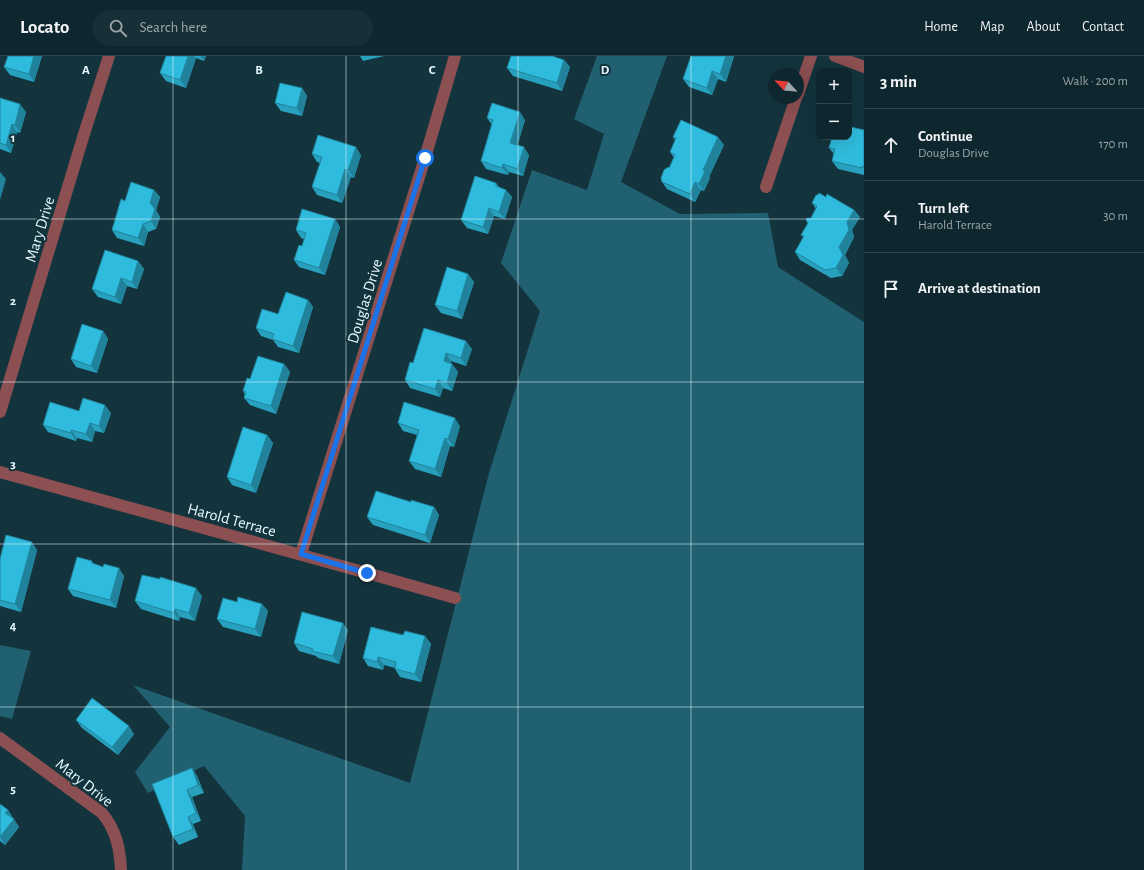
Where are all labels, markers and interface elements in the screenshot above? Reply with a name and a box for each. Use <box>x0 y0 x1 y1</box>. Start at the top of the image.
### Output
search box <box>93 10 373 46</box>
icon: search <box>107 17 129 39</box>
text: Locato <box>20 18 69 37</box>
text: Search here <box>139 20 207 35</box>
text: Home <box>924 20 958 34</box>
text: Map <box>980 20 1004 34</box>
text: About <box>1026 20 1060 34</box>
text: Contact <box>1082 20 1124 34</box>
text: A <box>82 64 90 77</box>
text: B <box>255 64 263 77</box>
text: C <box>429 64 436 77</box>
text: D <box>601 64 610 77</box>
north arrow <box>768 68 804 104</box>
map controls <box>816 68 852 140</box>
button: + <box>816 68 852 104</box>
text: 3 min <box>880 73 917 90</box>
text: Walk · 200 m <box>1062 75 1128 88</box>
button: − <box>816 104 852 140</box>
text: Continue <box>918 129 973 144</box>
text: 1 <box>11 132 15 145</box>
icon: ahead <box>880 134 902 156</box>
text: 170 m <box>1099 138 1128 151</box>
text: Douglas Drive <box>918 147 989 160</box>
route start <box>416 149 434 167</box>
street label: Mary Drive <box>22 195 58 264</box>
text: Turn left <box>918 201 969 216</box>
icon: left <box>880 206 902 228</box>
text: 30 m <box>1103 210 1128 223</box>
text: Harold Terrace <box>918 219 992 232</box>
street label: Douglas Drive <box>345 257 385 345</box>
icon: arrive <box>880 278 902 300</box>
text: Arrive at destination <box>918 281 1041 296</box>
text: 2 <box>10 295 16 308</box>
text: 3 <box>10 458 16 471</box>
street label: Harold Terrace <box>186 500 278 539</box>
route end <box>358 564 376 582</box>
text: 4 <box>10 620 17 633</box>
street label: Mary Drive <box>52 756 116 811</box>
text: 5 <box>10 783 16 796</box>

